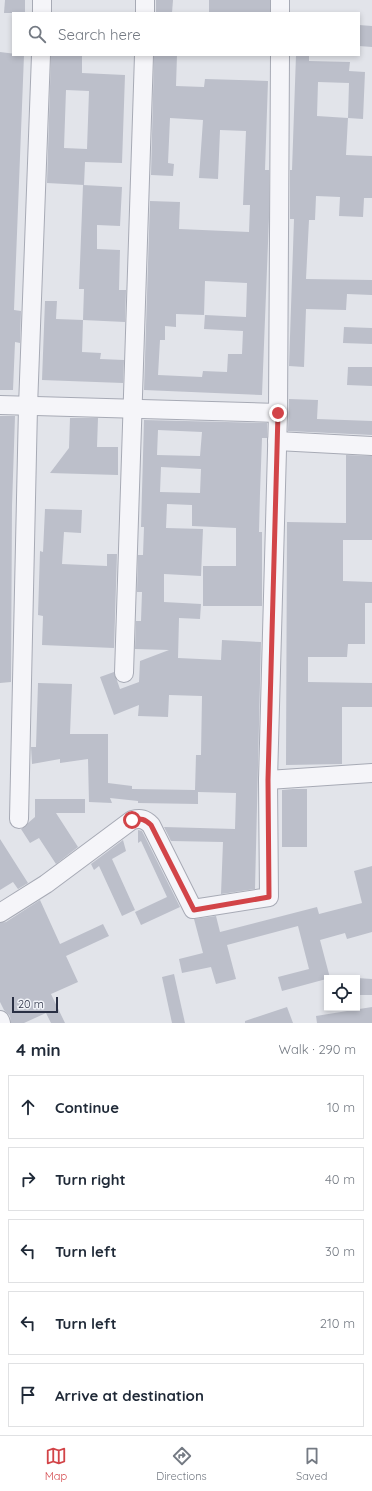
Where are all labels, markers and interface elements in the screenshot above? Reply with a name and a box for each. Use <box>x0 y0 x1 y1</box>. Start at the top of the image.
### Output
search box <box>12 12 360 56</box>
icon: search <box>26 23 48 45</box>
text: Search here <box>58 25 141 44</box>
route end <box>269 404 287 422</box>
route start <box>123 811 141 829</box>
map controls <box>324 975 360 1011</box>
button: locate <box>324 975 360 1011</box>
scale bar <box>12 995 58 1014</box>
text: 20 m <box>18 997 44 1011</box>
text: 4 min <box>16 1039 61 1060</box>
text: Walk · 290 m <box>279 1041 356 1057</box>
icon: ahead <box>17 1096 39 1118</box>
text: Continue <box>55 1098 119 1117</box>
text: 10 m <box>327 1099 355 1115</box>
icon: right <box>17 1168 39 1190</box>
text: Turn right <box>55 1170 126 1189</box>
text: 40 m <box>325 1171 355 1187</box>
icon: left <box>17 1240 39 1262</box>
text: Turn left <box>55 1242 117 1261</box>
text: 30 m <box>325 1243 355 1259</box>
icon: left <box>17 1312 39 1334</box>
text: Turn left <box>55 1314 117 1333</box>
text: 210 m <box>320 1315 355 1331</box>
icon: arrive <box>17 1384 39 1406</box>
text: Arrive at destination <box>55 1386 204 1405</box>
tab: Map <box>45 1445 67 1483</box>
tab: Directions <box>156 1445 207 1483</box>
tab: Saved <box>296 1445 327 1483</box>

